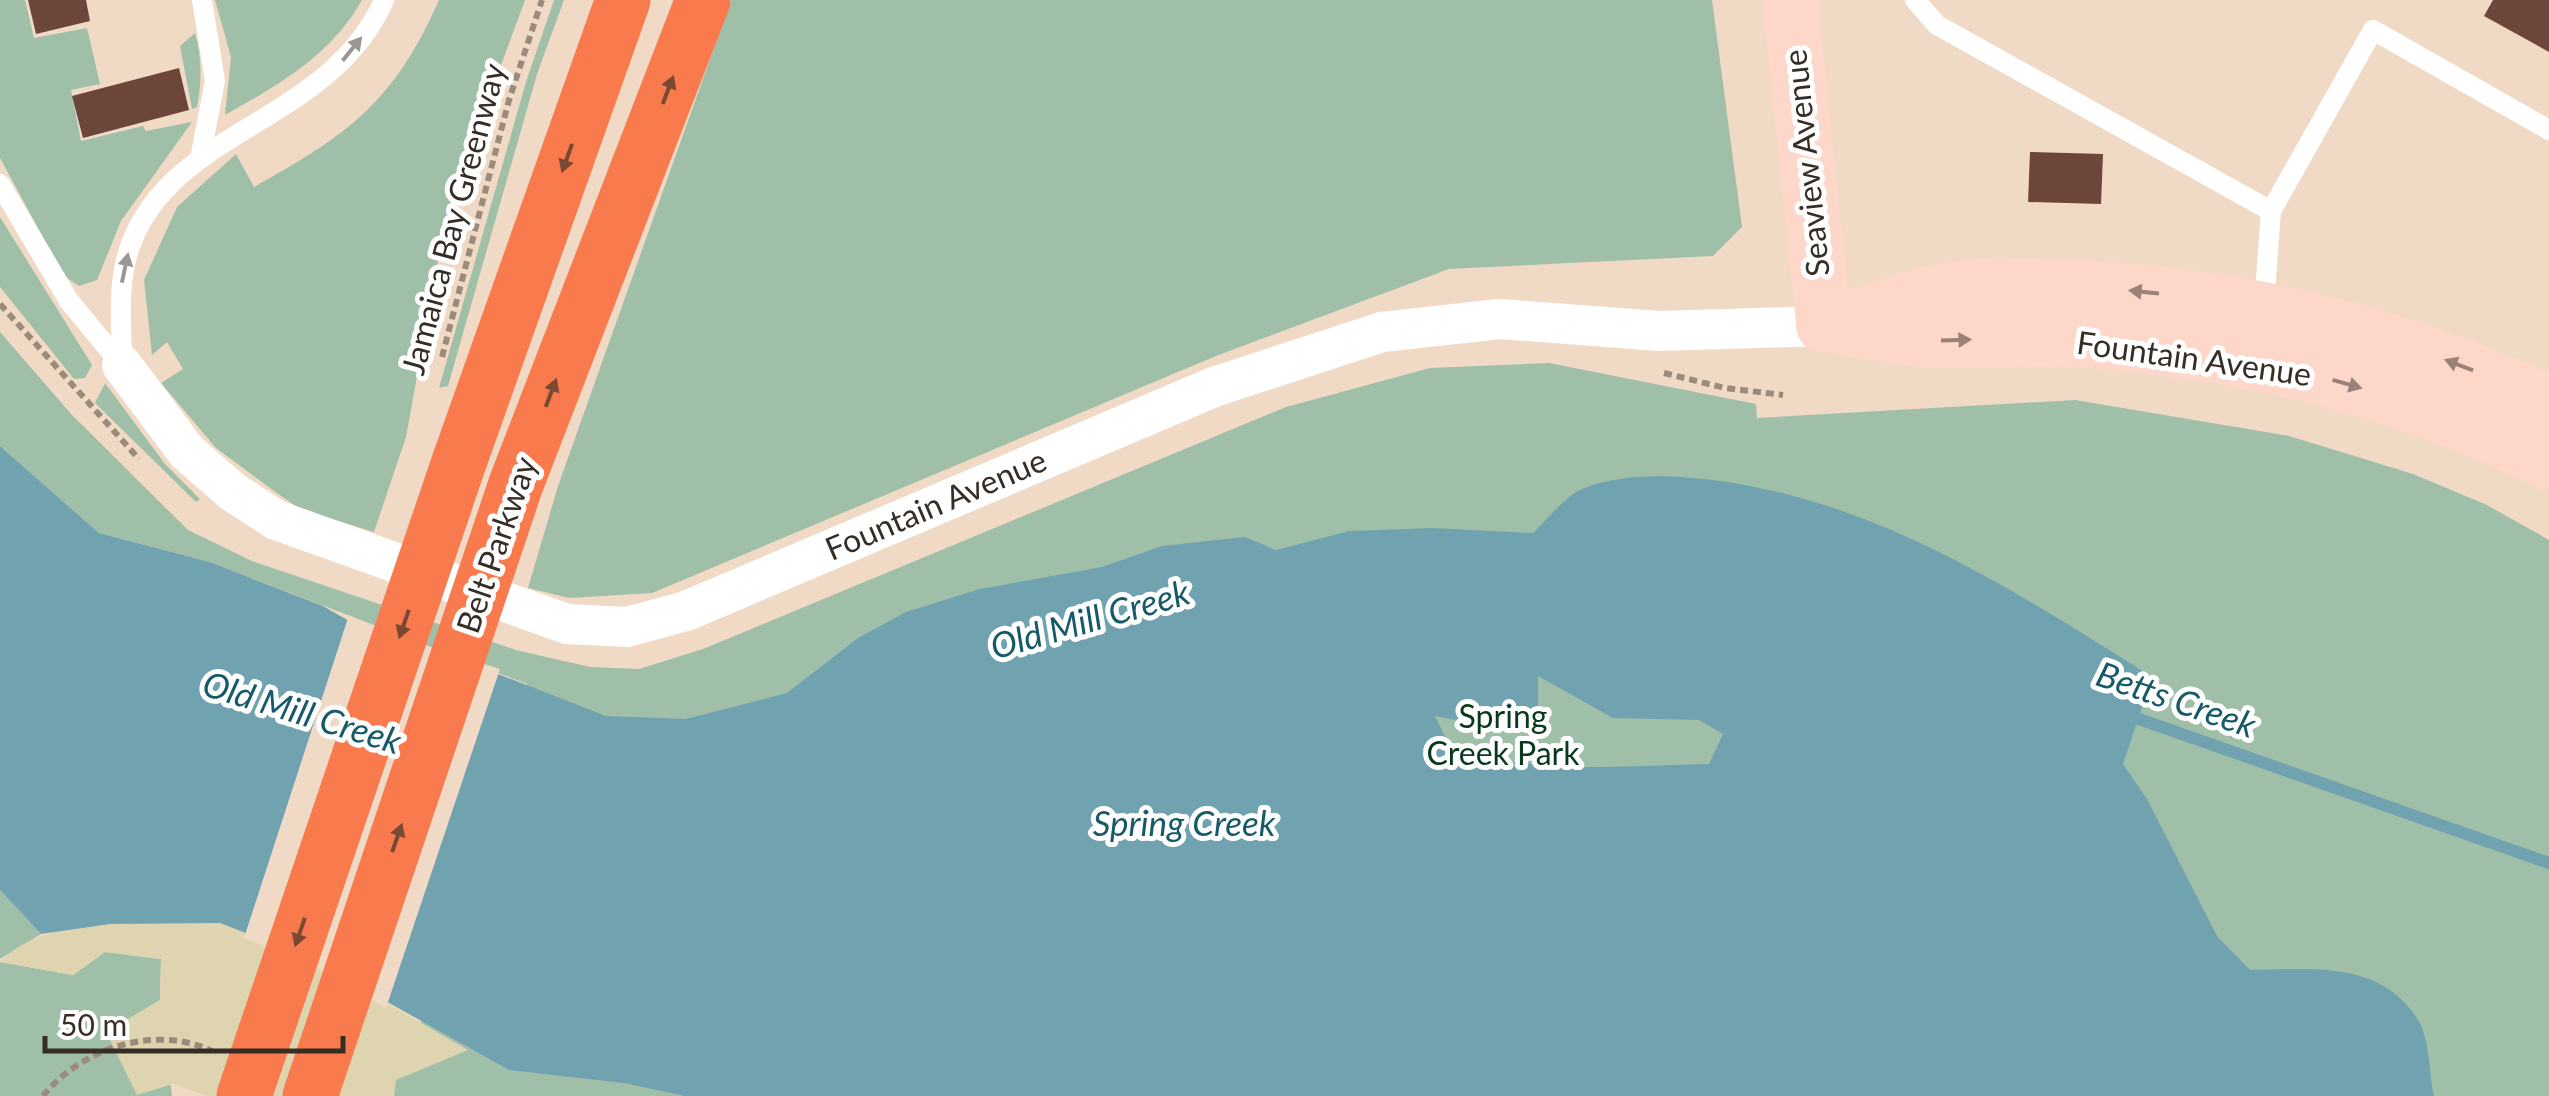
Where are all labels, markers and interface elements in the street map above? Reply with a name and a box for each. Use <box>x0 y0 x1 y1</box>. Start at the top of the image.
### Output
one-way arrow <box>341 37 362 62</box>
street label: Seaview Avenue <box>1774 48 1837 279</box>
street label: Jamaica Bay Greenway <box>392 58 513 378</box>
one-way arrow <box>661 75 677 105</box>
one-way arrow <box>559 143 574 173</box>
one-way arrow <box>117 252 133 283</box>
one-way arrow <box>2127 284 2159 300</box>
street label: Fountain Avenue <box>2074 322 2314 393</box>
one-way arrow <box>1940 331 1972 347</box>
one-way arrow <box>2444 357 2474 373</box>
one-way arrow <box>2332 377 2362 392</box>
one-way arrow <box>544 378 560 408</box>
street label: Fountain Avenue <box>819 440 1052 568</box>
street label: Belt Parkway <box>447 451 544 638</box>
water label: Old Mill Creek <box>985 569 1194 667</box>
one-way arrow <box>396 609 411 639</box>
water label: Betts Creek <box>2092 651 2262 745</box>
water label: Old Mill Creek <box>198 661 407 761</box>
park label: Spring Creek Park <box>1426 696 1580 772</box>
water label: Spring Creek <box>1093 801 1276 843</box>
one-way arrow <box>391 822 406 852</box>
one-way arrow <box>292 917 307 947</box>
scale bar <box>45 991 342 1053</box>
text: 50 m <box>60 1006 127 1042</box>

